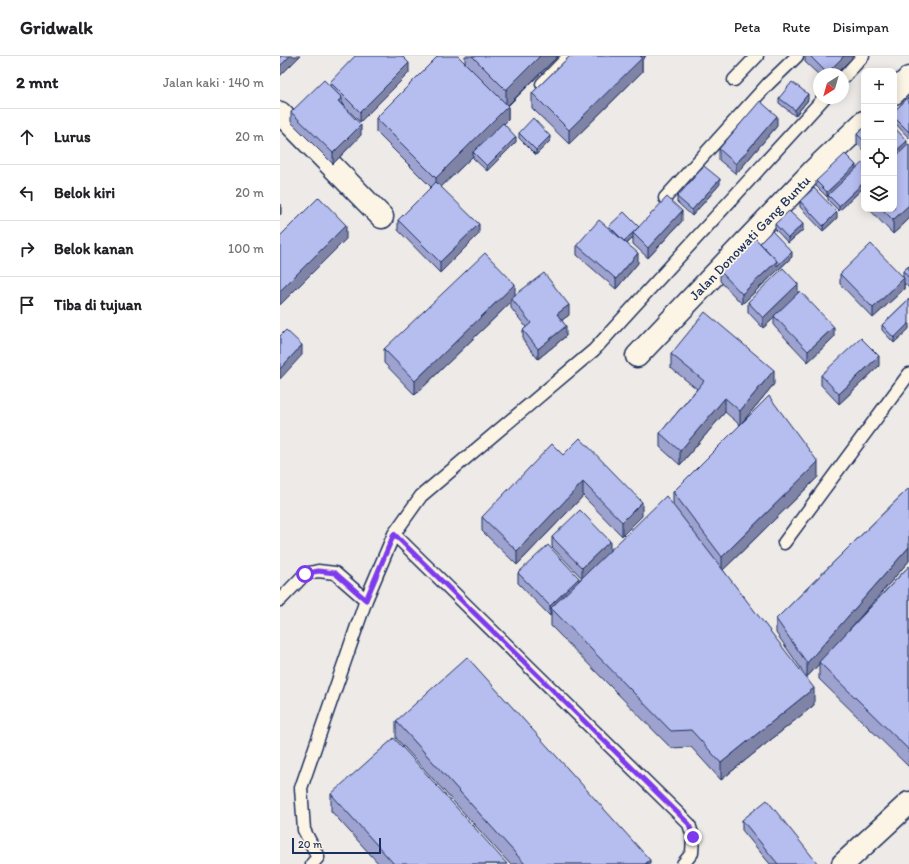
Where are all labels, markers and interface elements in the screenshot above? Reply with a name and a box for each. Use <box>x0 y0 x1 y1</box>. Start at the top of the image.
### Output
text: Gridwalk <box>20 16 93 39</box>
text: Peta <box>734 19 760 36</box>
text: Rute <box>782 19 810 36</box>
text: Disimpan <box>832 19 889 36</box>
north arrow <box>813 68 849 104</box>
map controls <box>861 68 897 212</box>
button: + <box>861 68 897 104</box>
text: 2 mnt <box>16 72 59 92</box>
text: Jalan kaki · 140 m <box>163 75 264 90</box>
button: − <box>861 104 897 140</box>
icon: ahead <box>16 126 38 148</box>
text: Lurus <box>54 128 91 146</box>
text: 20 m <box>235 129 264 144</box>
button: locate <box>861 140 897 176</box>
street label: Jalan Donowati Gang Buntu <box>686 172 814 304</box>
button: layers <box>861 176 897 212</box>
icon: left <box>16 182 38 204</box>
text: Belok kiri <box>54 184 115 202</box>
text: 20 m <box>235 185 264 200</box>
icon: right <box>16 238 38 260</box>
text: Belok kanan <box>54 240 134 258</box>
text: 100 m <box>228 241 264 256</box>
icon: arrive <box>16 294 38 316</box>
text: Tiba di tujuan <box>54 296 142 314</box>
route start <box>296 565 314 583</box>
route end <box>684 828 702 846</box>
scale bar <box>292 836 381 855</box>
text: 20 m <box>298 838 322 851</box>

